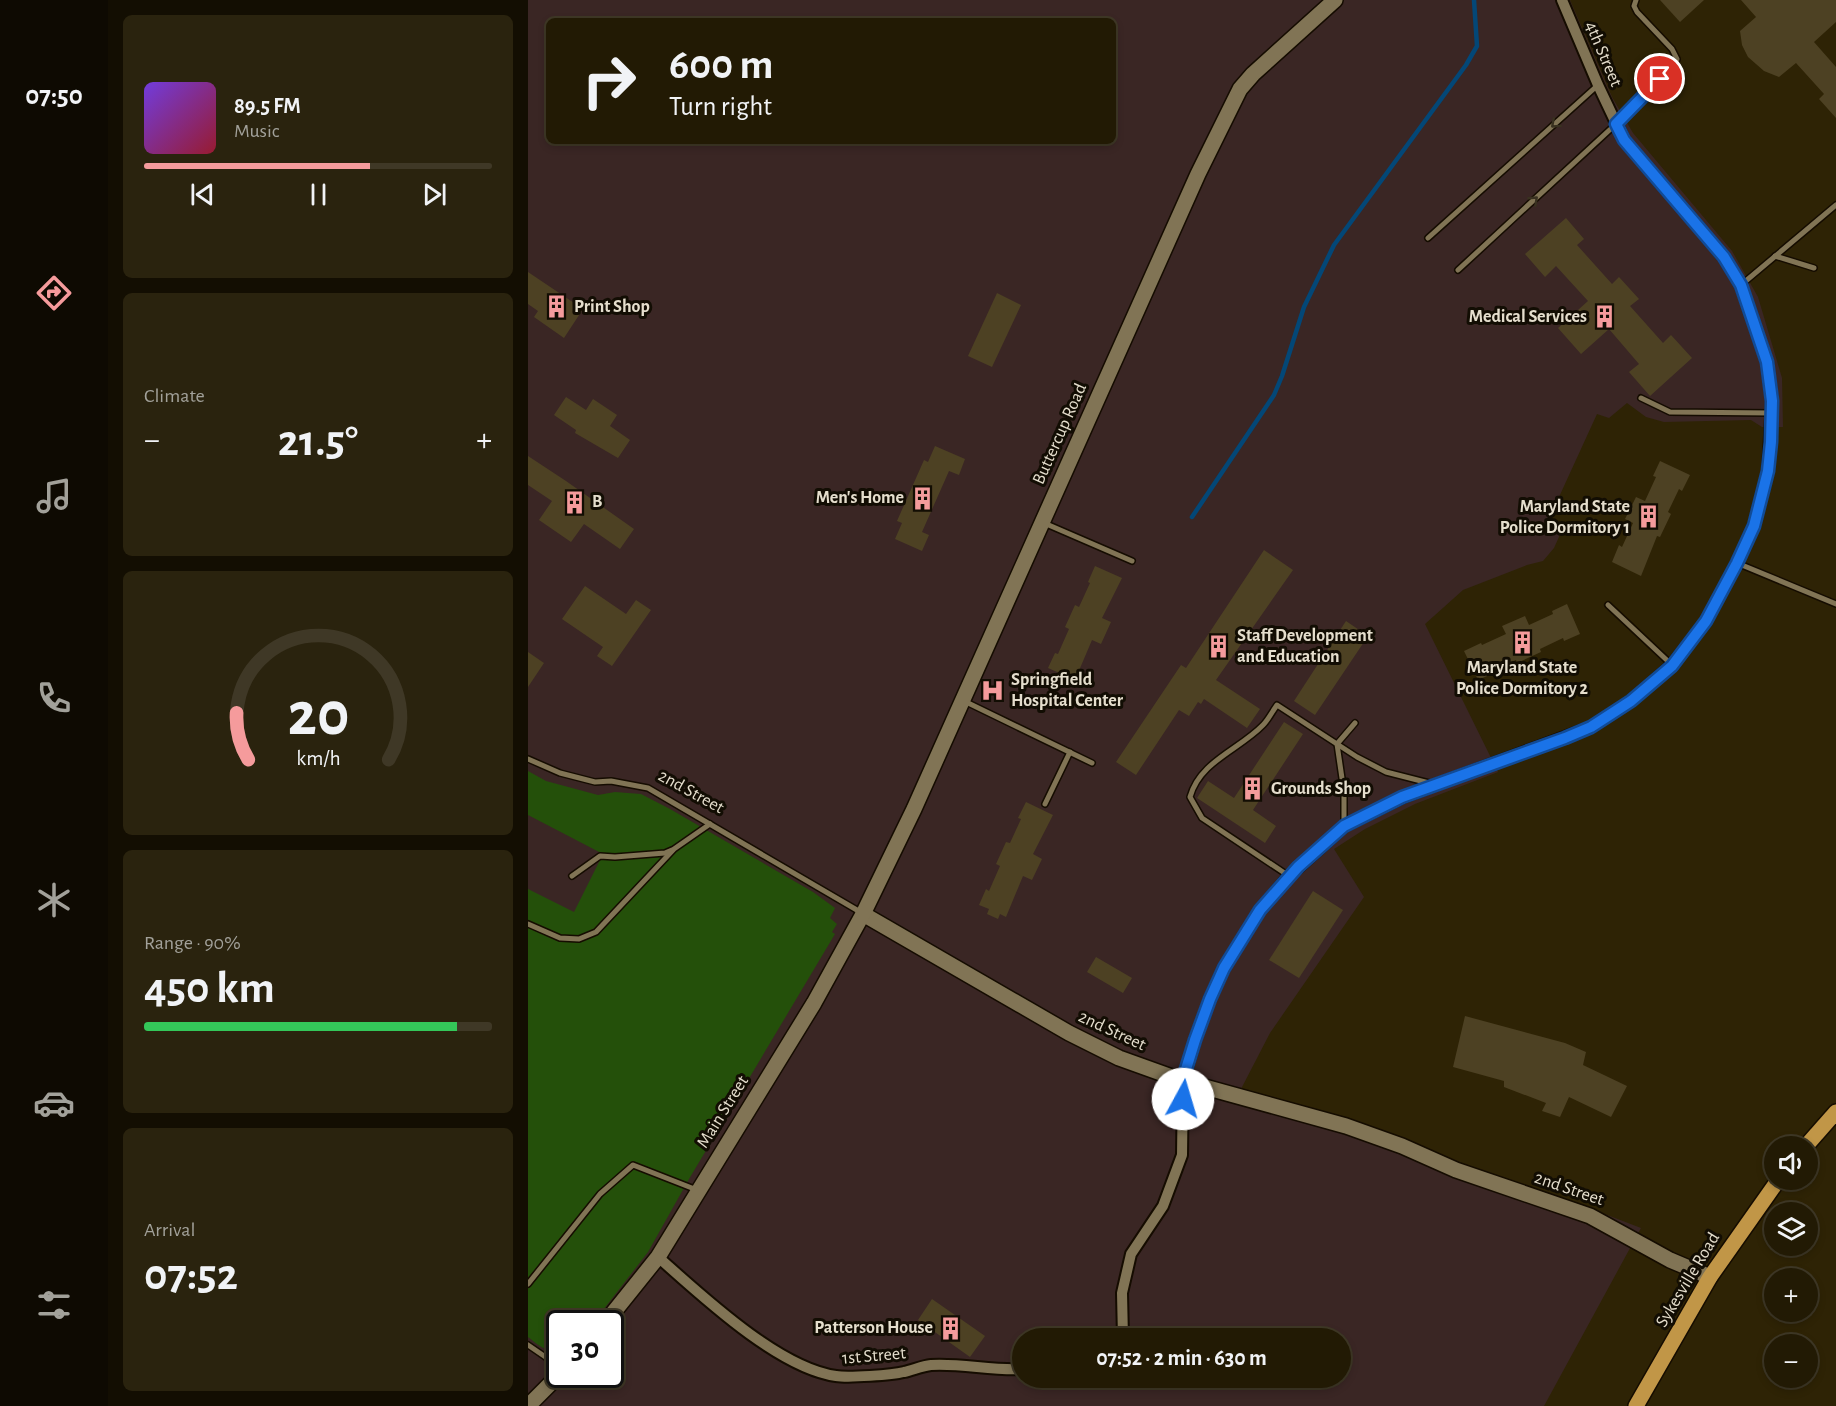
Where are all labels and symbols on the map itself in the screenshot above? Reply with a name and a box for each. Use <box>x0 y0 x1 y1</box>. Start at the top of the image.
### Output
street label: 4th Street <box>1581 19 1625 90</box>
pin <box>1634 53 1685 104</box>
one-way arrow <box>1551 117 1561 128</box>
one-way arrow <box>1527 196 1537 207</box>
building icon: Print Shop <box>543 294 569 320</box>
place label: Print Shop <box>574 298 650 316</box>
building icon: Medical Services <box>1592 304 1618 330</box>
place label: Medical Services <box>1469 308 1587 326</box>
street label: Buttercup Road <box>1030 381 1090 487</box>
building icon: Men's Home <box>909 485 935 511</box>
building icon: B <box>561 489 587 515</box>
place label: Men's Home <box>816 489 904 507</box>
place label: B <box>592 493 602 511</box>
place label: Maryland State Police Dormitory 1 <box>1500 498 1630 537</box>
building icon: Maryland State Police Dormitory 1 <box>1635 504 1661 530</box>
place label: Staff Development and Education <box>1237 627 1373 666</box>
building icon: Maryland State Police Dormitory 2 <box>1509 629 1535 655</box>
building icon: Staff Development and Education <box>1206 633 1232 659</box>
place label: Maryland State Police Dormitory 2 <box>1456 659 1589 698</box>
place label: Springfield Hospital Center <box>1011 671 1124 710</box>
hospital icon: Springfield Hospital Center <box>980 677 1006 703</box>
street label: 2nd Street <box>655 767 727 817</box>
building icon: Grounds Shop <box>1240 776 1266 802</box>
place label: Grounds Shop <box>1271 780 1371 798</box>
street label: 2nd Street <box>1075 1008 1149 1055</box>
position arrow <box>1151 1067 1215 1131</box>
street label: Main Street <box>694 1073 752 1151</box>
street label: 2nd Street <box>1532 1169 1606 1209</box>
street label: Sykesville Road <box>1653 1230 1723 1330</box>
speed limit sign: 30 <box>546 1310 624 1388</box>
building icon: Patterson House <box>938 1315 964 1341</box>
place label: Patterson House <box>814 1319 933 1337</box>
street label: 1st Street <box>841 1344 907 1368</box>

